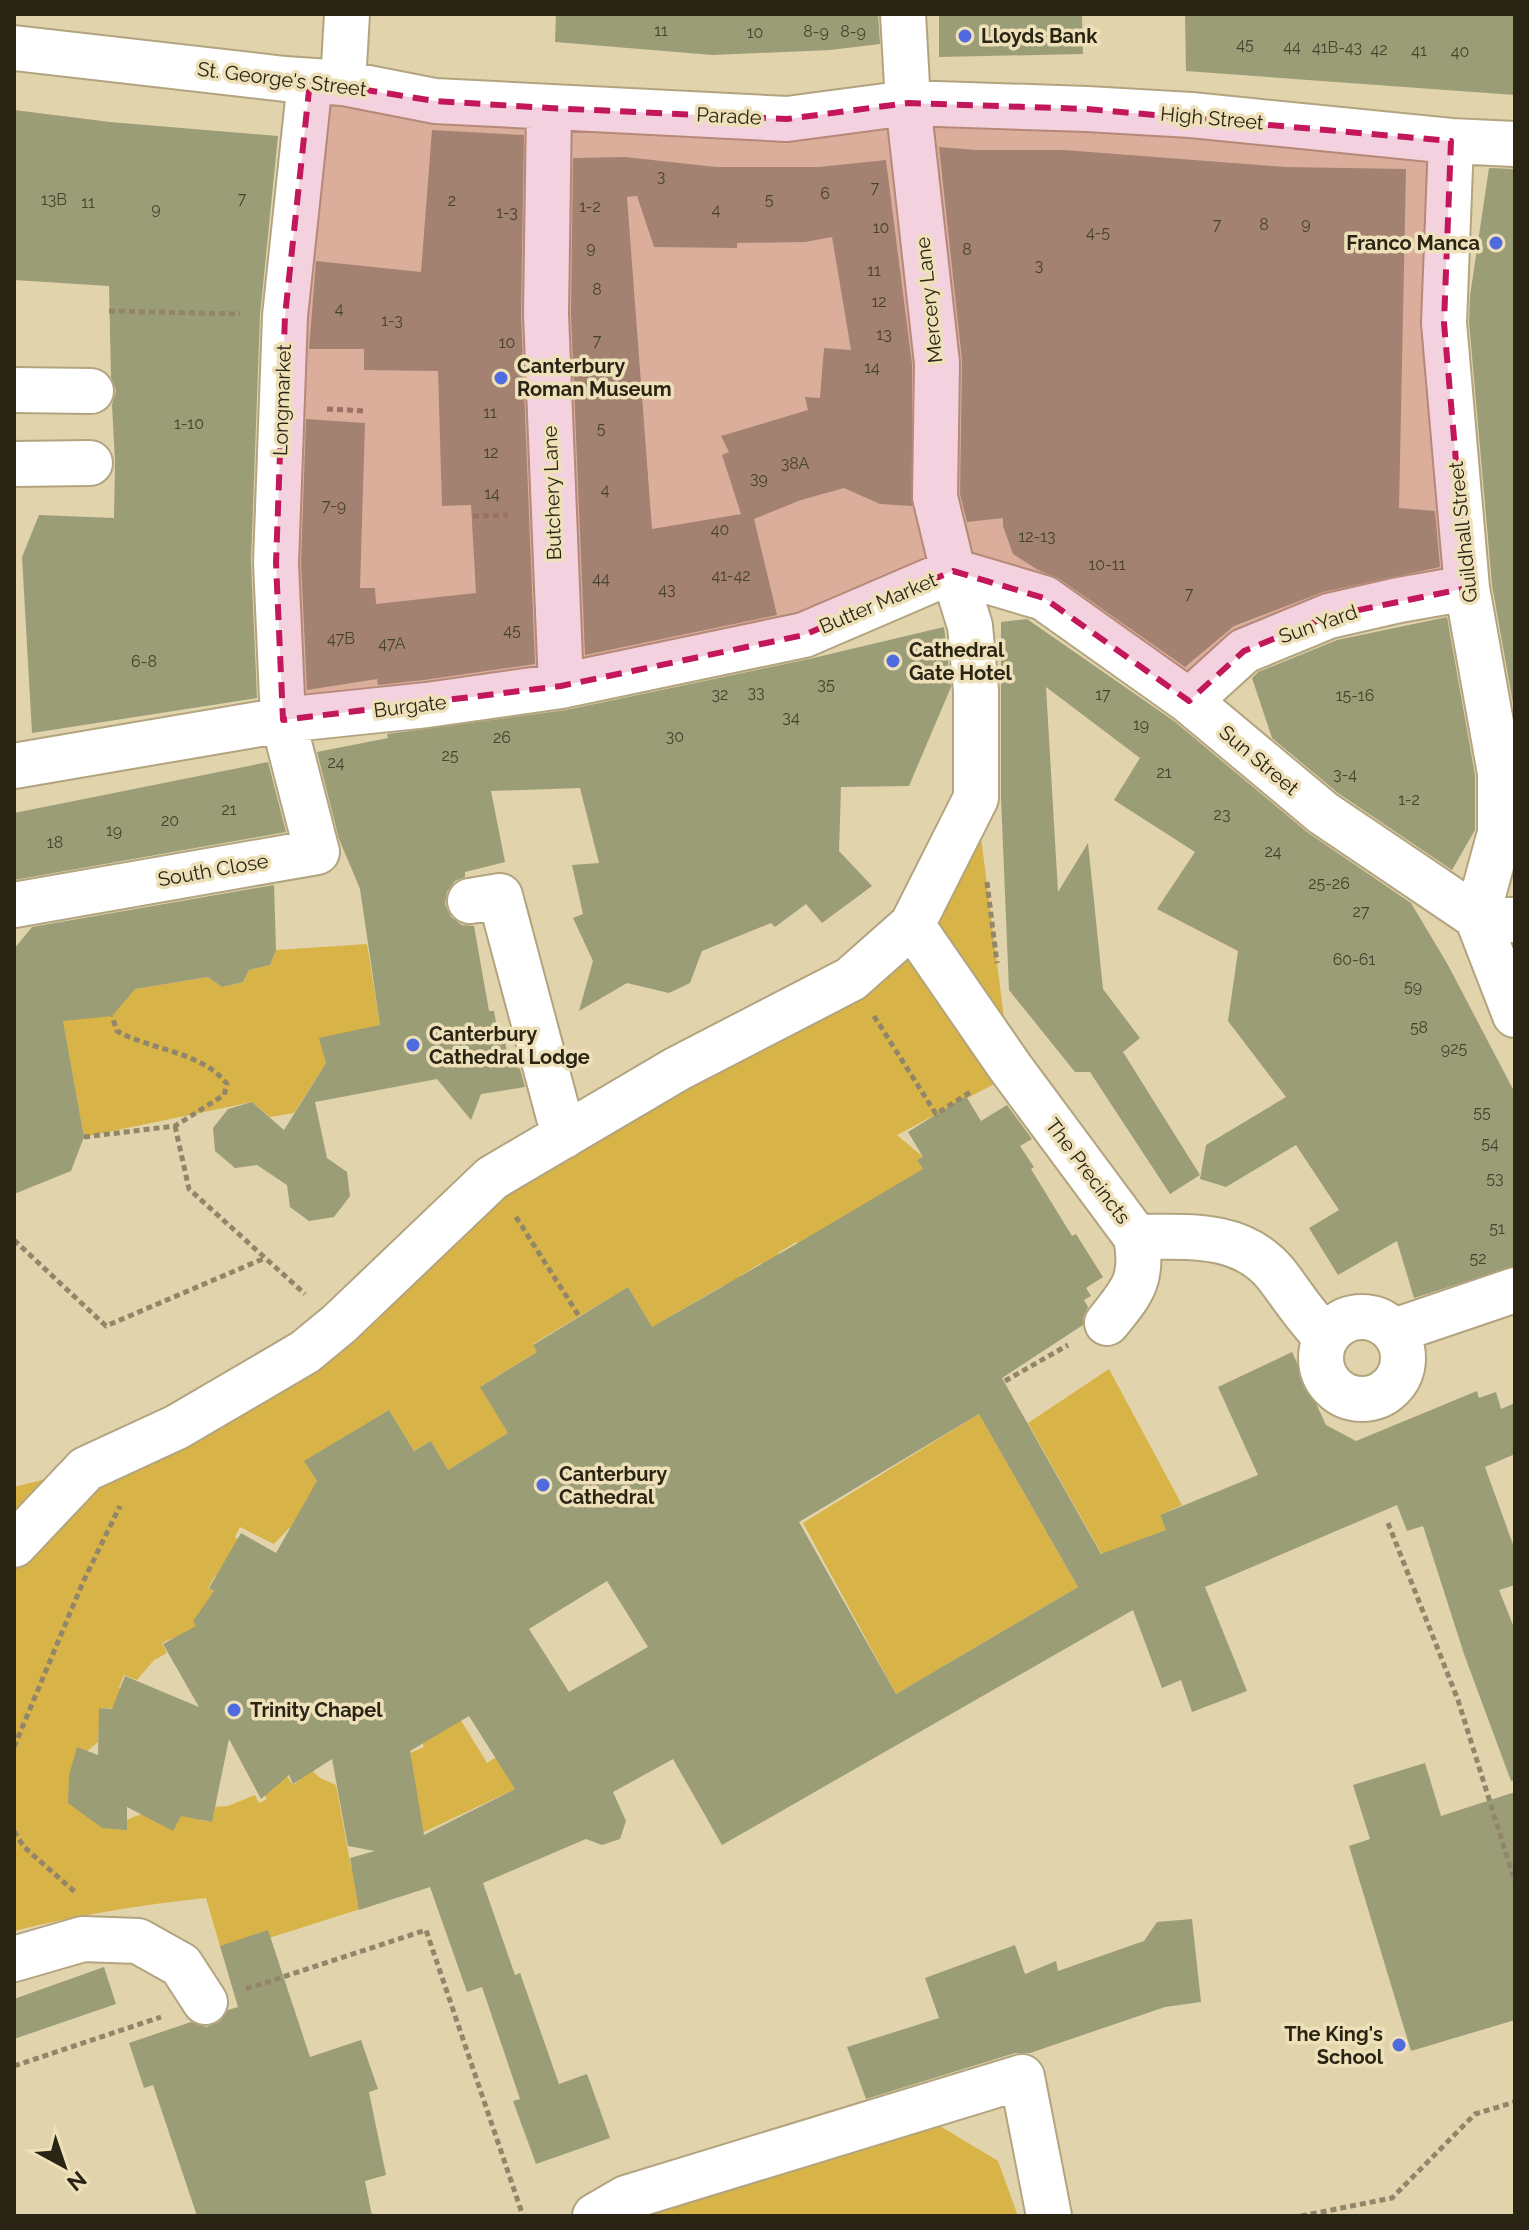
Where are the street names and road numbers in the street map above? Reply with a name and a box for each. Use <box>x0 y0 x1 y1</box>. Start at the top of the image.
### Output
street label: St. George's Street <box>196 57 368 101</box>
street label: Parade <box>696 102 762 130</box>
street label: High Street <box>1159 102 1265 134</box>
street label: Mercery Lane <box>910 235 948 364</box>
street label: Longmarket <box>268 343 296 456</box>
street label: Butchery Lane <box>538 425 566 561</box>
street label: Guildhall Street <box>1444 460 1482 604</box>
street label: Butter Market <box>816 567 941 639</box>
street label: Sun Yard <box>1276 599 1360 649</box>
street label: Burgate <box>372 690 448 722</box>
street label: Sun Street <box>1214 720 1304 800</box>
street label: South Close <box>156 848 270 892</box>
street label: The Precincts <box>1041 1113 1135 1229</box>

